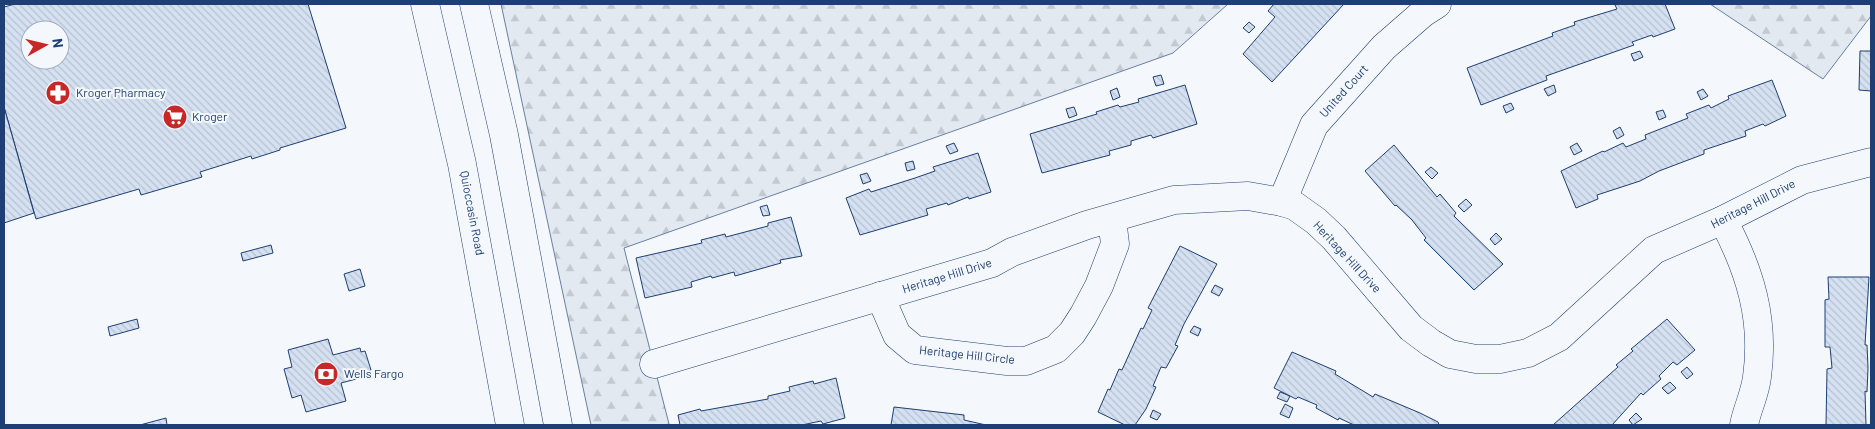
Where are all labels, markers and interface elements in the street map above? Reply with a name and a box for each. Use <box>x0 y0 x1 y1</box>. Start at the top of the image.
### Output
north arrow <box>20 20 70 70</box>
text: N <box>49 37 67 49</box>
street label: United Court <box>1316 61 1371 120</box>
pharmacy icon: Kroger Pharmacy <box>45 80 71 106</box>
place label: Kroger Pharmacy <box>76 85 166 99</box>
supermarket icon: Kroger <box>162 104 188 130</box>
place label: Kroger <box>192 109 228 123</box>
street label: Quioccasin Road <box>458 169 488 256</box>
street label: Heritage Hill Drive <box>1708 176 1797 230</box>
street label: Heritage Hill Drive <box>1311 218 1385 295</box>
street label: Heritage Hill Drive <box>900 255 993 295</box>
street label: Heritage Hill Circle <box>919 342 1016 366</box>
bank icon: Wells Fargo <box>313 361 339 387</box>
place label: Wells Fargo <box>344 366 404 380</box>

